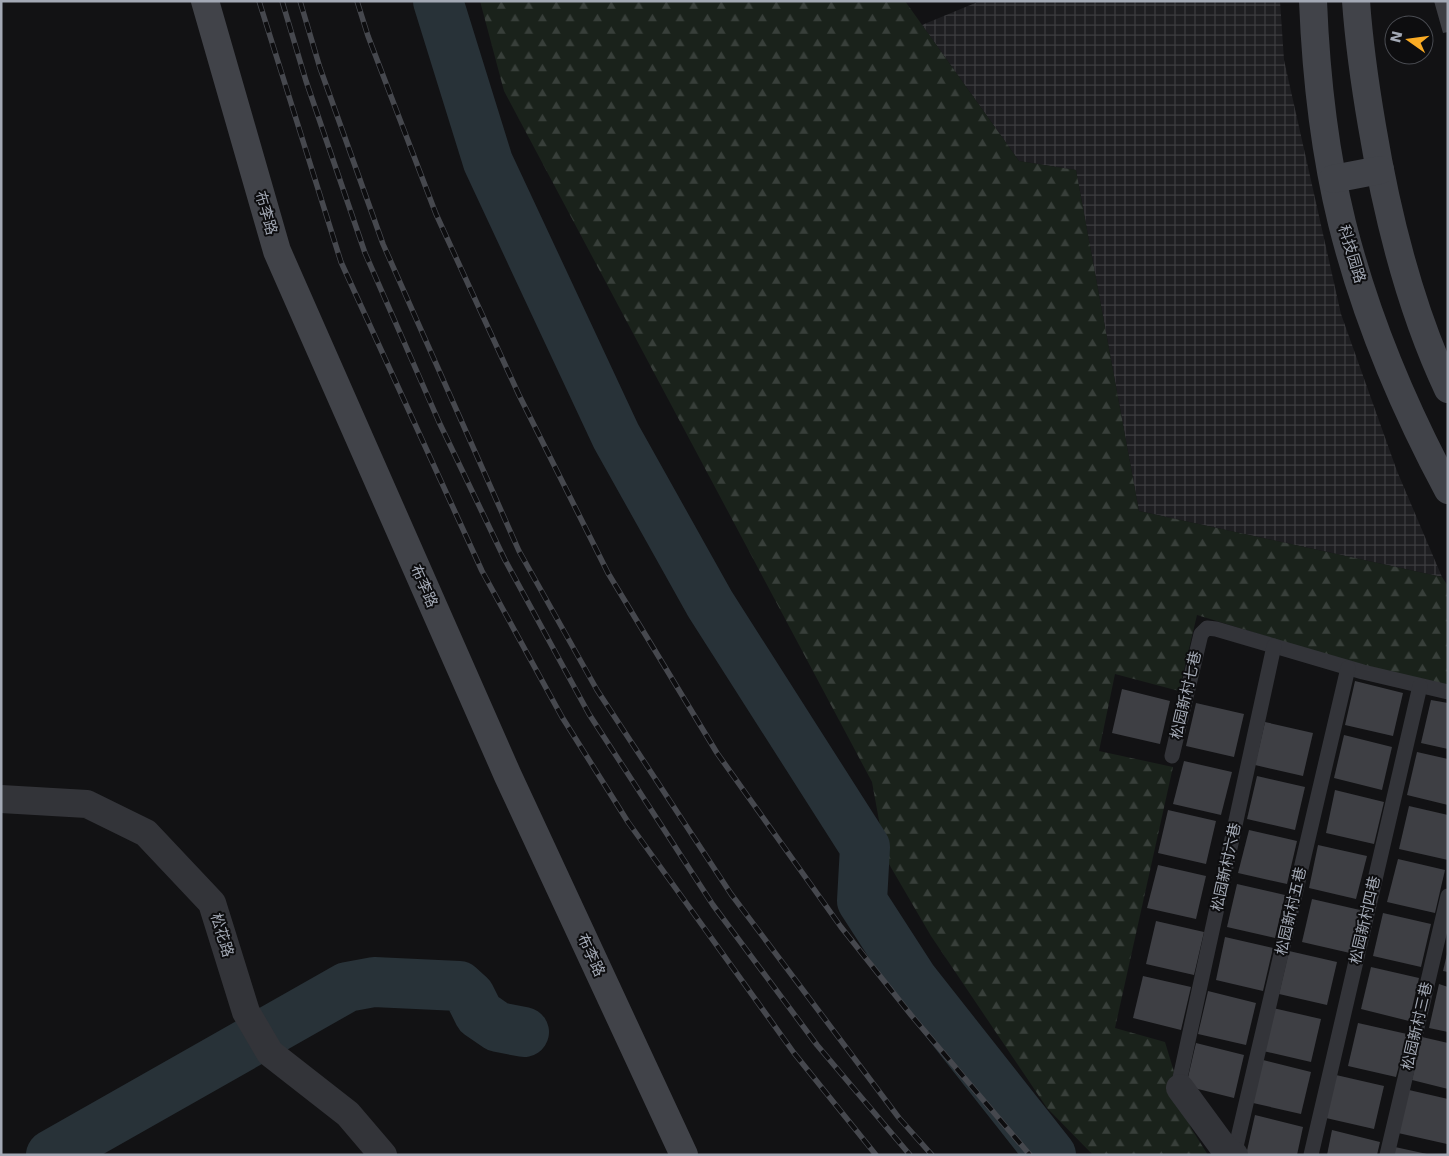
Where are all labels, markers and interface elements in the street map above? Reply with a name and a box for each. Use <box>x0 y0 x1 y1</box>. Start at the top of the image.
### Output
north arrow <box>1384 15 1434 65</box>
text: N <box>1387 29 1406 44</box>
street label: 布李路 <box>251 189 281 237</box>
street label: 科技园路 <box>1335 223 1369 285</box>
street label: 布李路 <box>407 562 441 610</box>
street label: 松园新村七巷 <box>1167 649 1205 741</box>
street label: 松园新村六巷 <box>1208 821 1244 913</box>
street label: 松园新村五巷 <box>1272 865 1310 957</box>
street label: 松园新村四巷 <box>1346 874 1384 966</box>
street label: 松花路 <box>207 911 237 959</box>
street label: 布李路 <box>573 931 609 979</box>
street label: 松园新村三巷 <box>1398 980 1436 1072</box>

